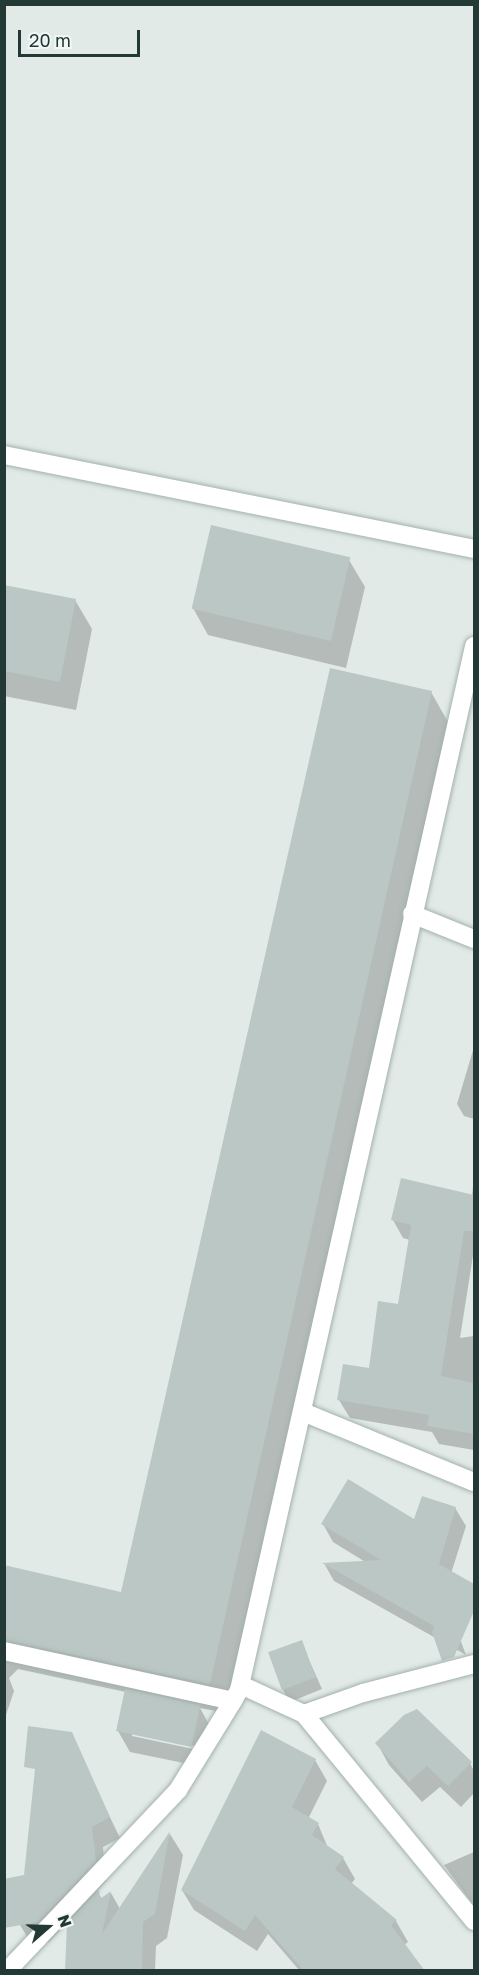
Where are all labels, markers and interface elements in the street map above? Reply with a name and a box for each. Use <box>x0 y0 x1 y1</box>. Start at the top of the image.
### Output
scale bar <box>21 18 142 56</box>
text: 20 m <box>29 29 71 51</box>
north arrow <box>18 1897 78 1957</box>
text: N <box>53 1912 76 1930</box>

